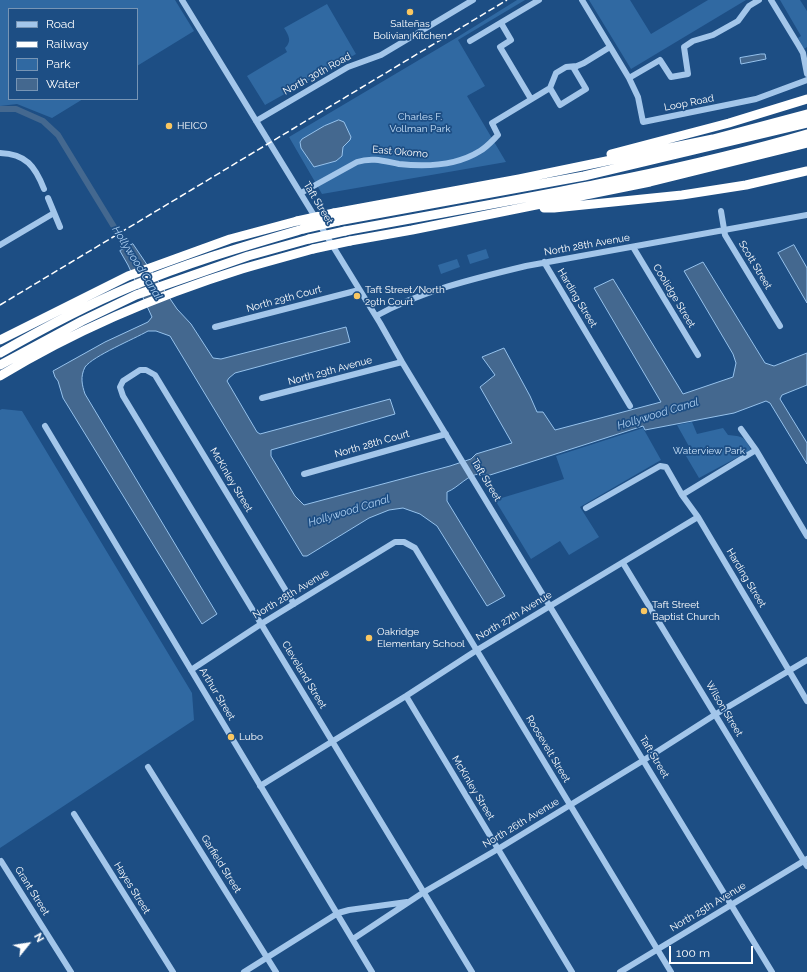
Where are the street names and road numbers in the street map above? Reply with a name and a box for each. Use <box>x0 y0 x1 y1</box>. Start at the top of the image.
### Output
street label: North 30th Road <box>281 50 353 98</box>
street label: Loop Road <box>663 92 715 114</box>
street label: East Okomo <box>372 144 428 160</box>
street label: Taft Street <box>301 180 335 226</box>
street label: North 28th Avenue <box>543 232 631 258</box>
street label: Scott Street <box>736 239 774 291</box>
street label: Coolidge Street <box>650 262 698 330</box>
street label: Harding Street <box>555 266 599 330</box>
street label: North 29th Court <box>245 283 323 315</box>
street label: North 29th Avenue <box>287 354 373 388</box>
street label: North 28th Court <box>333 428 411 460</box>
street label: McKinley Street <box>207 446 255 514</box>
street label: Taft Street <box>469 457 503 503</box>
street label: Harding Street <box>724 546 768 610</box>
street label: North 28th Avenue <box>251 567 331 621</box>
street label: North 27th Avenue <box>474 589 554 643</box>
street label: Cleveland Street <box>279 639 329 711</box>
street label: Arthur Street <box>197 666 237 722</box>
street label: Wilson Street <box>703 679 745 739</box>
street label: Roosevelt Street <box>523 713 573 785</box>
street label: Taft Street <box>637 734 671 780</box>
street label: McKinley Street <box>449 754 497 822</box>
street label: North 26th Avenue <box>481 795 561 851</box>
street label: Garfield Street <box>198 833 244 895</box>
street label: Hayes Street <box>111 860 153 916</box>
street label: Grant Street <box>12 864 52 918</box>
street label: North 25th Avenue <box>668 880 748 934</box>

